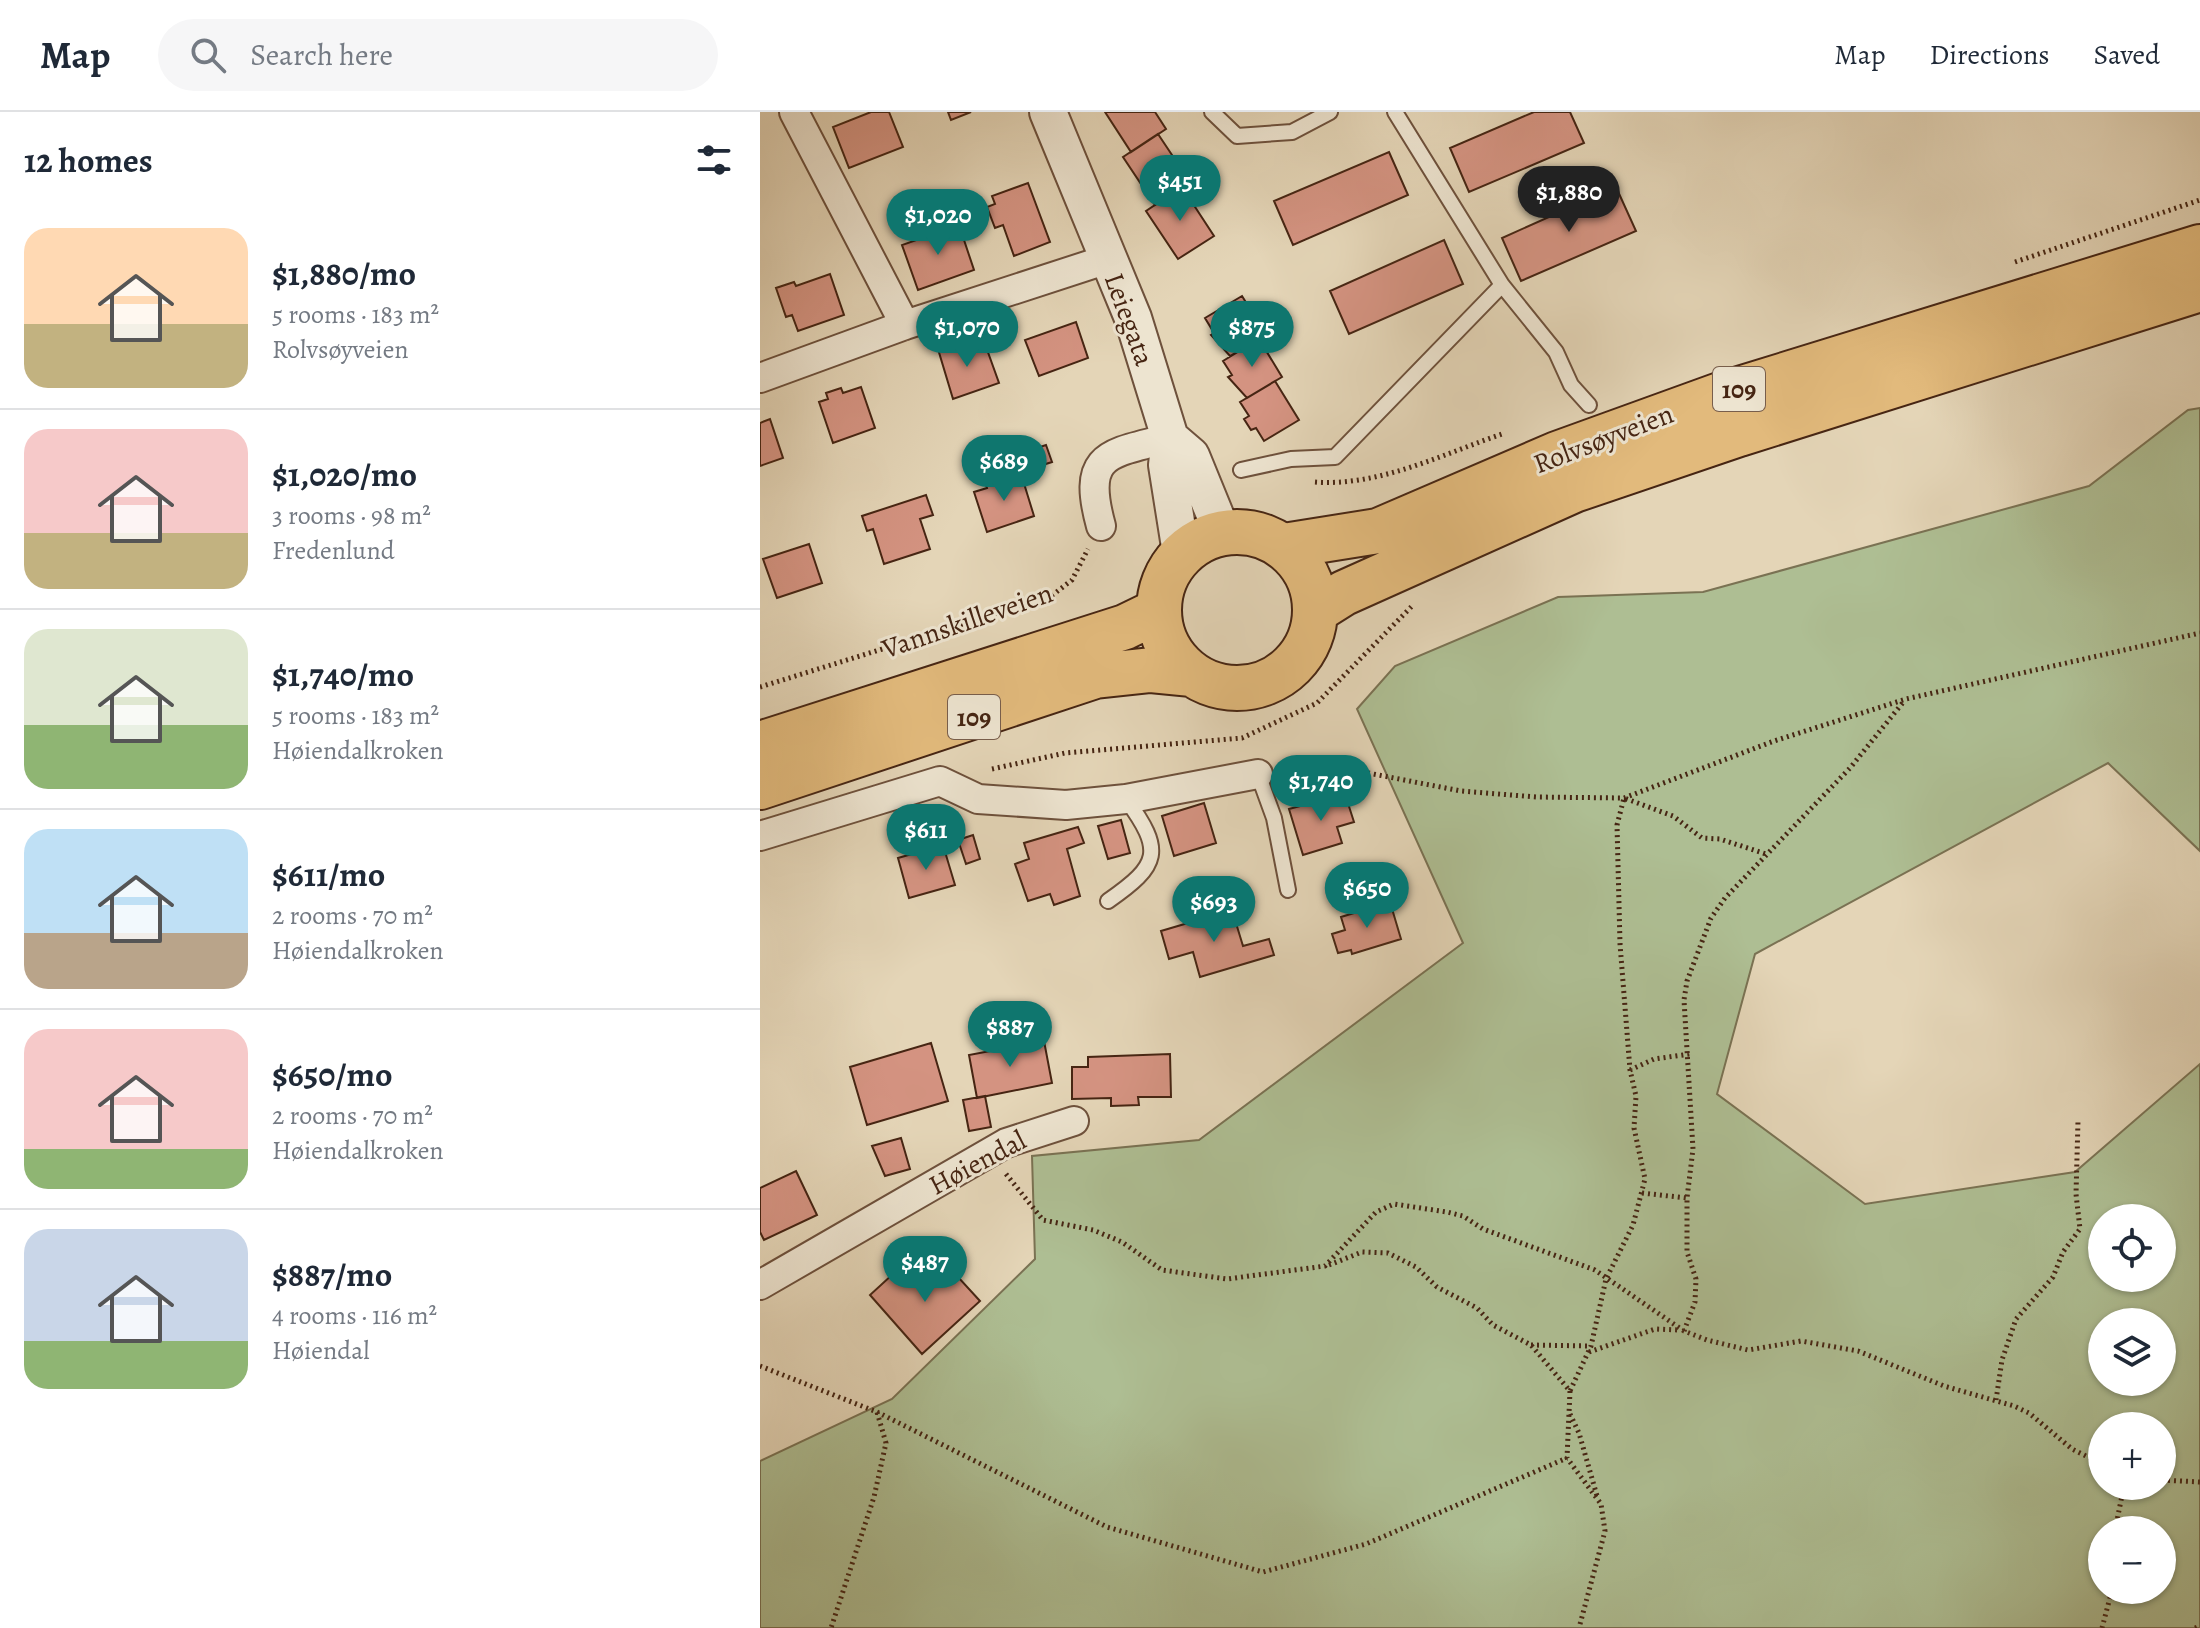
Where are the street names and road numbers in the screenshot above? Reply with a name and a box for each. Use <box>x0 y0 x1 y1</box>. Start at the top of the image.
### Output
street label: Leiegata <box>1095 268 1163 371</box>
road number: 109 <box>1713 367 1765 411</box>
street label: Rolvsøyveien <box>1528 395 1679 483</box>
street label: Vannskilleveien <box>876 574 1058 668</box>
road number: 109 <box>948 695 1000 739</box>
street label: Høiendal <box>922 1121 1033 1204</box>

